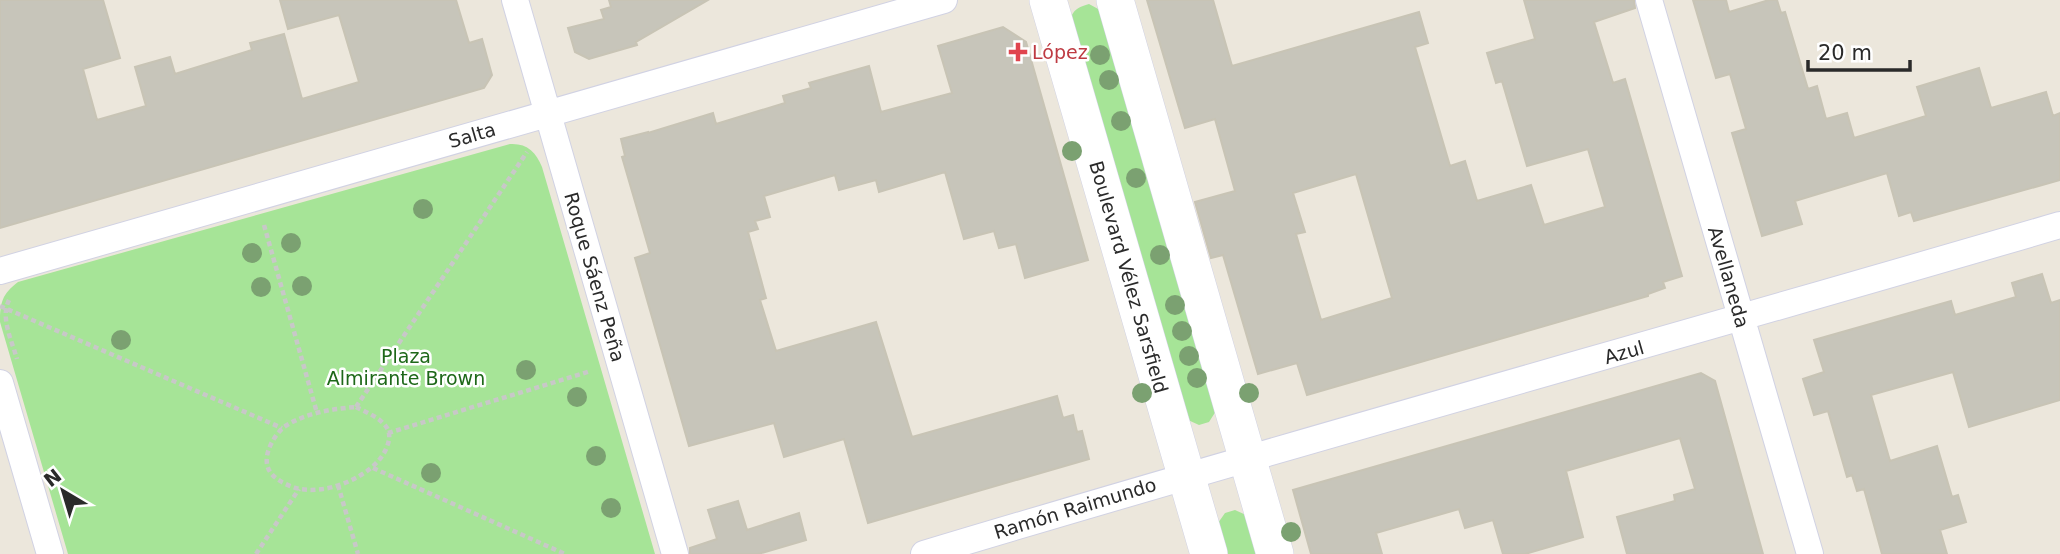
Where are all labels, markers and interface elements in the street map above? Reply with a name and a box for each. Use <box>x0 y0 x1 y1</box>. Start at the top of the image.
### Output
scale bar <box>1808 28 1910 72</box>
place label: López <box>1032 41 1088 63</box>
text: 20 m <box>1818 41 1872 65</box>
marker: López <box>1010 44 1026 60</box>
street label: Salta <box>446 118 498 152</box>
street label: Boulevard Vélez Sarsfield <box>1085 158 1173 396</box>
street label: Roque Sáenz Peña <box>560 190 630 364</box>
street label: Avellaneda <box>1704 224 1754 330</box>
street label: Azul <box>1602 336 1646 368</box>
park label: Plaza Almirante Brown <box>327 345 485 389</box>
north arrow <box>28 456 98 526</box>
text: N <box>39 464 66 491</box>
street label: Ramón Raimundo <box>991 473 1159 543</box>

